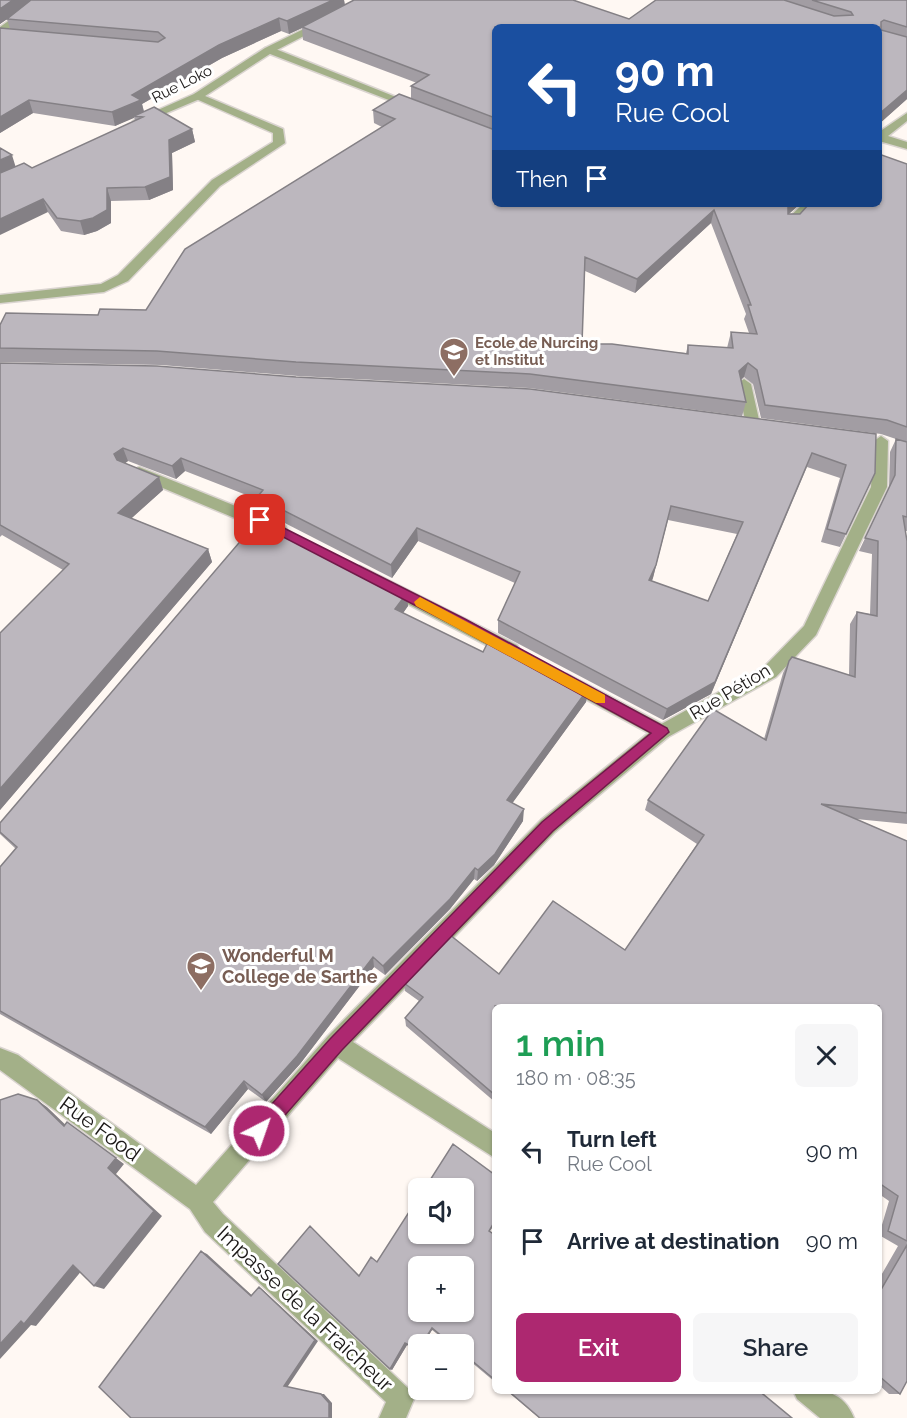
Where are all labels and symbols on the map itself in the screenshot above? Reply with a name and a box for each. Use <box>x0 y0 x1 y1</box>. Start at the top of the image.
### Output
street label: Rue Loko <box>149 61 215 107</box>
place label: Ecole de Nurcing et Institut <box>475 334 598 369</box>
school or university icon: Ecole de Nurcing et Institut <box>438 336 470 378</box>
pin <box>234 494 285 545</box>
street label: Rue Pétion <box>686 659 774 724</box>
place label: Wonderful M College de Sarthe <box>222 945 378 987</box>
school or university icon: Wonderful M College de Sarthe <box>185 950 217 992</box>
street label: Rue Food <box>55 1091 145 1166</box>
position arrow <box>227 1099 291 1163</box>
street label: Impasse de la Fraîcheur <box>212 1221 399 1397</box>

